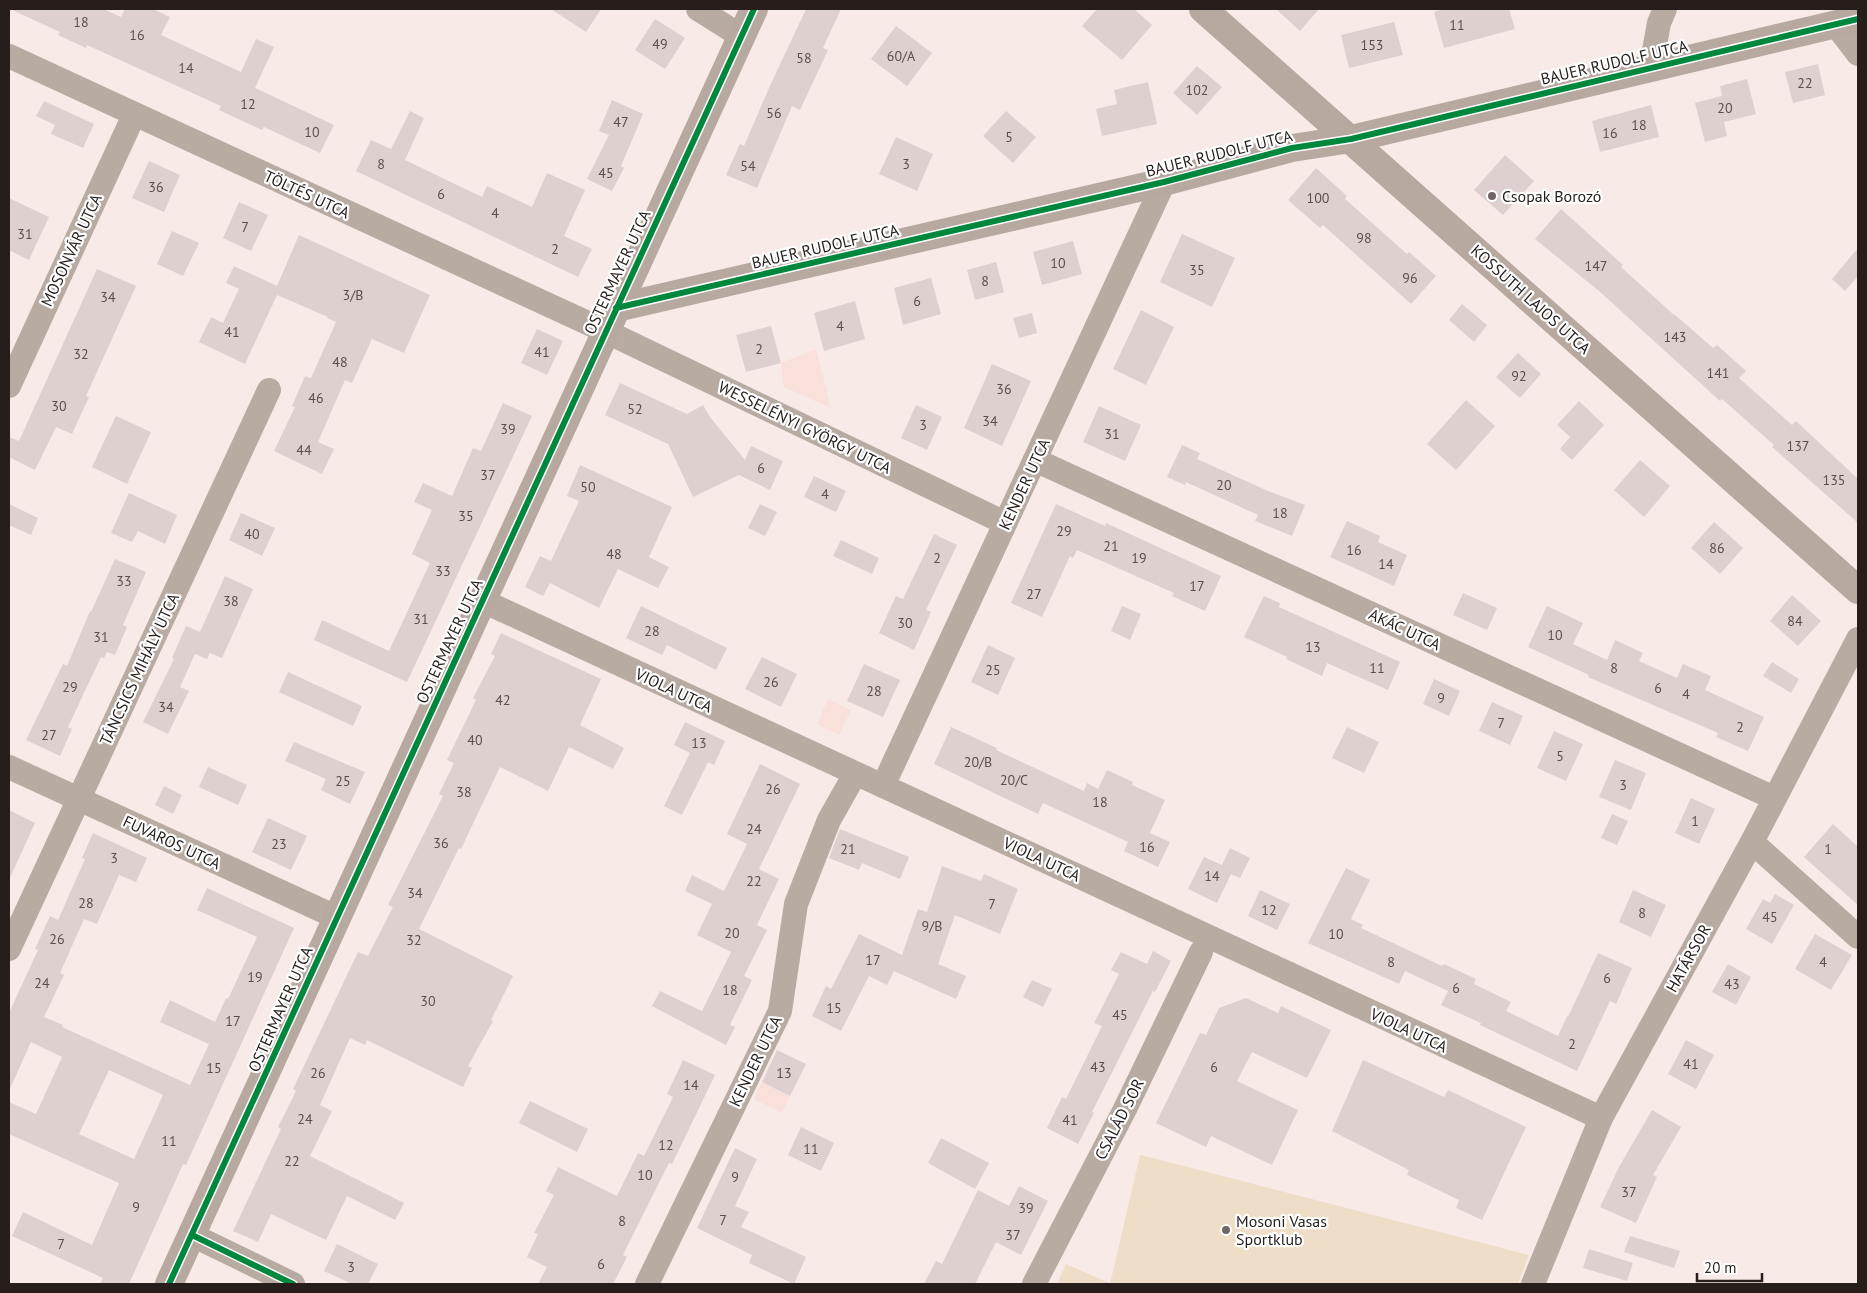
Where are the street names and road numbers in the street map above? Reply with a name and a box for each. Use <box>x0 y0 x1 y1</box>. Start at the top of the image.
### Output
street label: BAUER RUDOLF UTCA <box>1539 35 1690 89</box>
street label: BAUER RUDOLF UTCA <box>1144 125 1295 181</box>
street label: TÖLTÉS UTCA <box>261 165 354 223</box>
street label: MOSONVÁR UTCA <box>36 190 106 309</box>
street label: OSTERMAYER UTCA <box>579 206 655 338</box>
street label: BAUER RUDOLF UTCA <box>750 219 901 273</box>
street label: KOSSUTH LAJOS UTCA <box>1467 240 1595 358</box>
street label: WESSELÉNYI GYÖRGY UTCA <box>715 376 895 478</box>
street label: KENDER UTCA <box>994 435 1054 533</box>
street label: OSTERMAYER UTCA <box>411 575 487 707</box>
street label: TÁNCSICS MIHÁLY UTCA <box>95 589 183 748</box>
street label: AKÁC UTCA <box>1366 604 1445 655</box>
street label: VIOLA UTCA <box>631 663 716 717</box>
street label: FUVAROS UTCA <box>120 811 225 874</box>
street label: VIOLA UTCA <box>999 832 1084 886</box>
street label: HATÁRSOR <box>1661 920 1715 996</box>
street label: OSTERMAYER UTCA <box>243 943 317 1075</box>
street label: VIOLA UTCA <box>1366 1003 1451 1057</box>
street label: KENDER UTCA <box>724 1012 786 1110</box>
street label: CSALÁD SOR <box>1090 1075 1148 1163</box>

